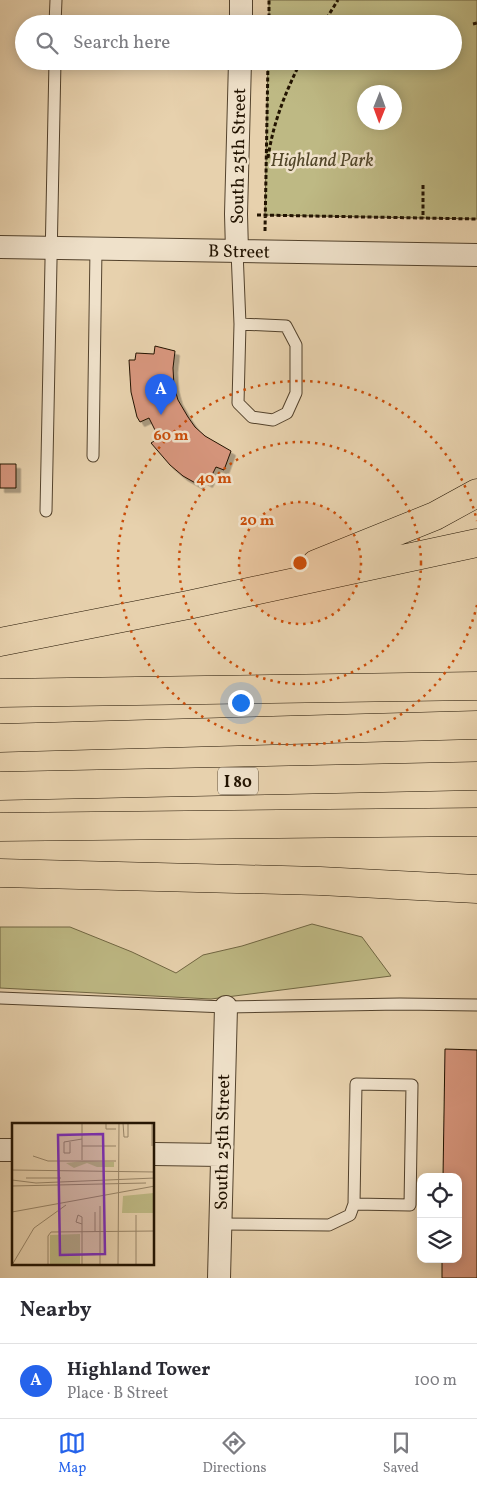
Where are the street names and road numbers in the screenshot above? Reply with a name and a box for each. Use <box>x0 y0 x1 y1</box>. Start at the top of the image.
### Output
street label: South 25th Street <box>226 88 253 224</box>
street label: B Street <box>208 239 270 266</box>
road number: I 80 <box>218 768 258 794</box>
street label: South 25th Street <box>210 1074 237 1210</box>

